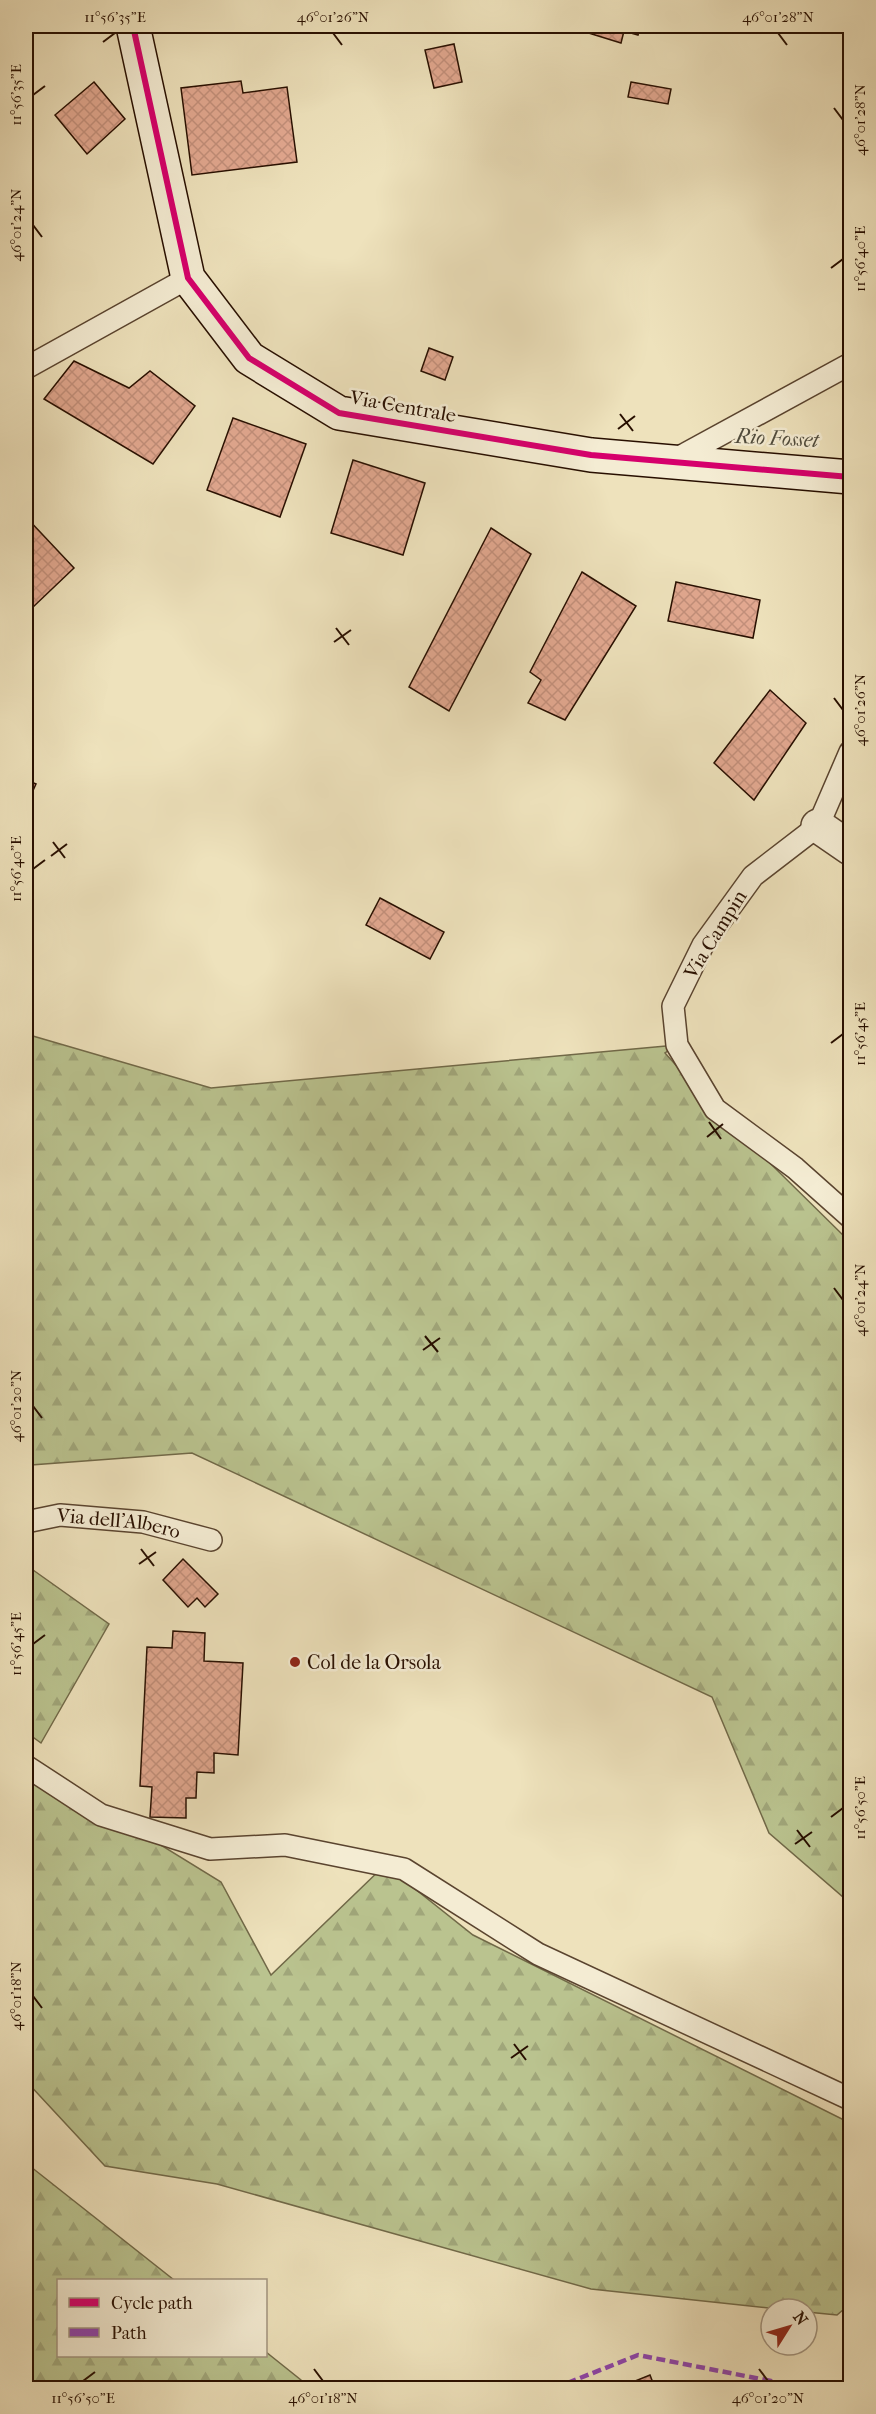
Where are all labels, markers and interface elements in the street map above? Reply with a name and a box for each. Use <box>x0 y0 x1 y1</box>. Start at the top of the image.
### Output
text: 11°56'35"E <box>84 8 146 26</box>
text: 46°01'26"N <box>297 8 370 26</box>
text: 46°01'28"N <box>742 8 814 26</box>
text: 11°56'35"E <box>7 64 25 126</box>
text: 46°01'28"N <box>851 84 869 156</box>
text: 46°01'24"N <box>7 188 25 262</box>
text: 11°56'40"E <box>851 226 869 292</box>
street label: Via Centrale <box>347 386 458 427</box>
water label: Rio Fosset <box>733 424 821 452</box>
text: 46°01'26"N <box>851 673 869 746</box>
text: 11°56'40"E <box>7 836 25 902</box>
street label: Via Campin <box>679 885 752 984</box>
text: 11°56'45"E <box>851 1002 869 1066</box>
text: 46°01'24"N <box>851 1263 869 1337</box>
text: 46°01'20"N <box>7 1369 25 1442</box>
street label: Via dell'Albero <box>55 1504 183 1543</box>
text: 11°56'45"E <box>7 1612 25 1676</box>
place label: Col de la Orsola <box>307 1651 442 1674</box>
marker: Col de la Orsola <box>288 1655 302 1669</box>
text: 11°56'50"E <box>851 1776 869 1840</box>
text: 46°01'18"N <box>7 1961 25 2031</box>
legend <box>57 2279 267 2357</box>
text: Cycle path <box>111 2293 192 2314</box>
north arrow <box>759 2297 819 2357</box>
text: N <box>789 2308 812 2330</box>
text: Path <box>111 2323 147 2344</box>
text: 11°56'50"E <box>51 2389 115 2407</box>
text: 46°01'18"N <box>288 2389 358 2407</box>
text: 46°01'20"N <box>732 2389 805 2407</box>

